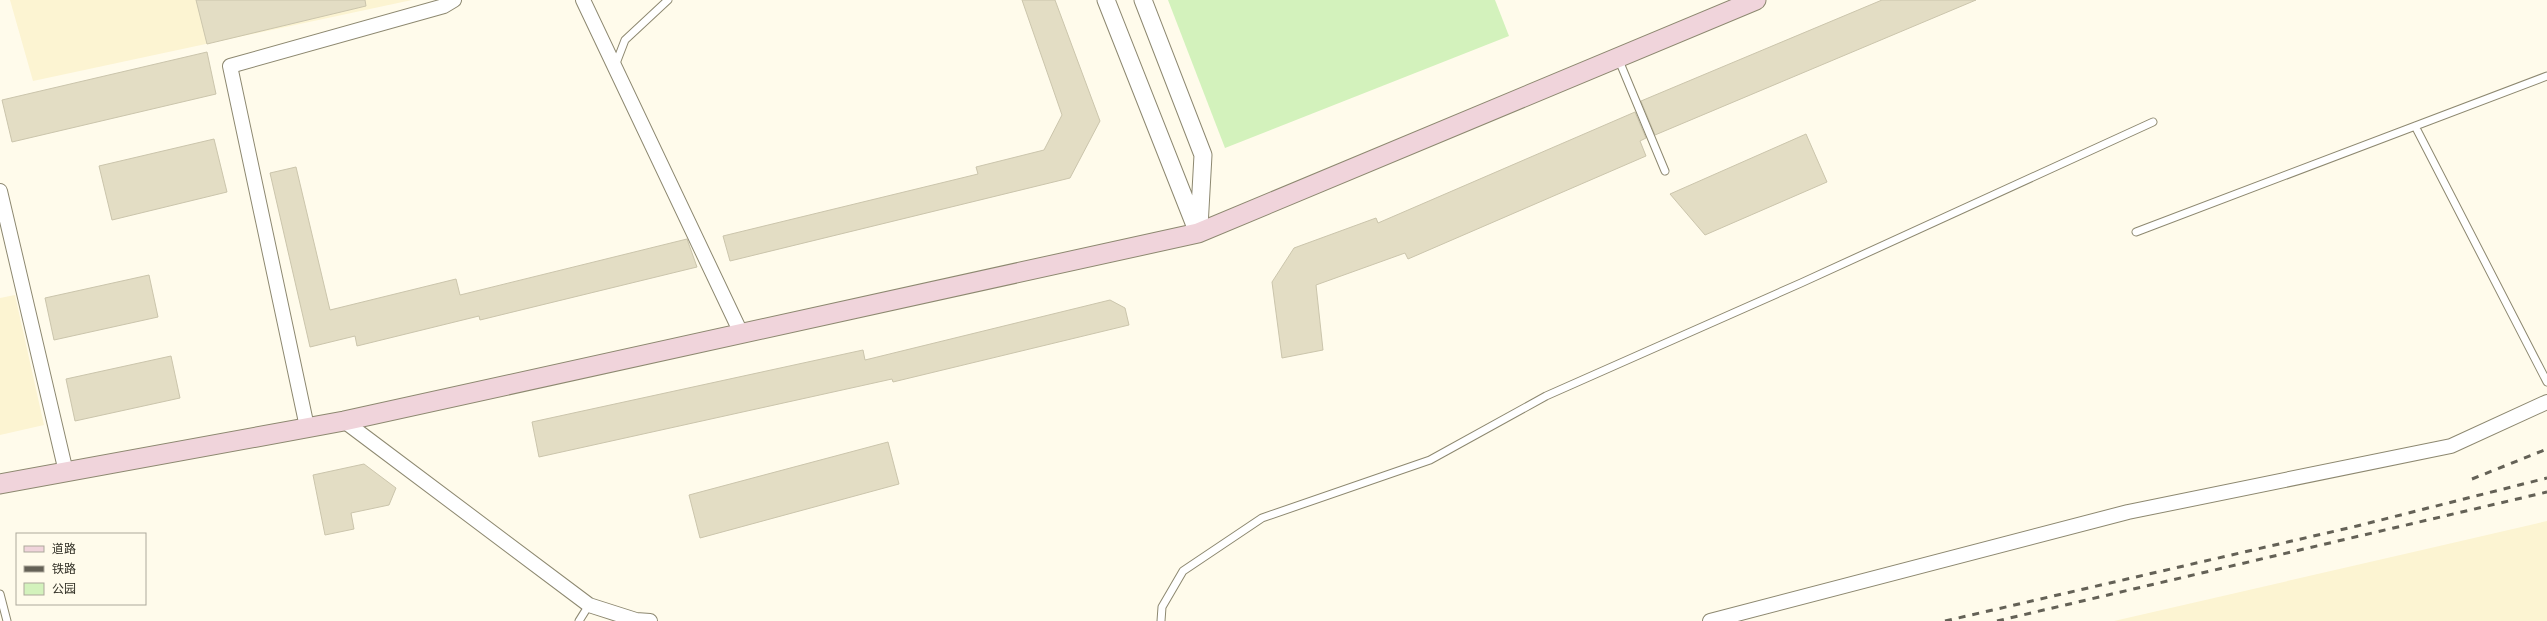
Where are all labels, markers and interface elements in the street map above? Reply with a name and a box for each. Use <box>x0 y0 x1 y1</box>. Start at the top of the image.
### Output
legend <box>16 533 146 605</box>
text: 道路 <box>52 542 76 556</box>
text: 铁路 <box>52 562 76 576</box>
text: 公园 <box>52 582 76 596</box>

